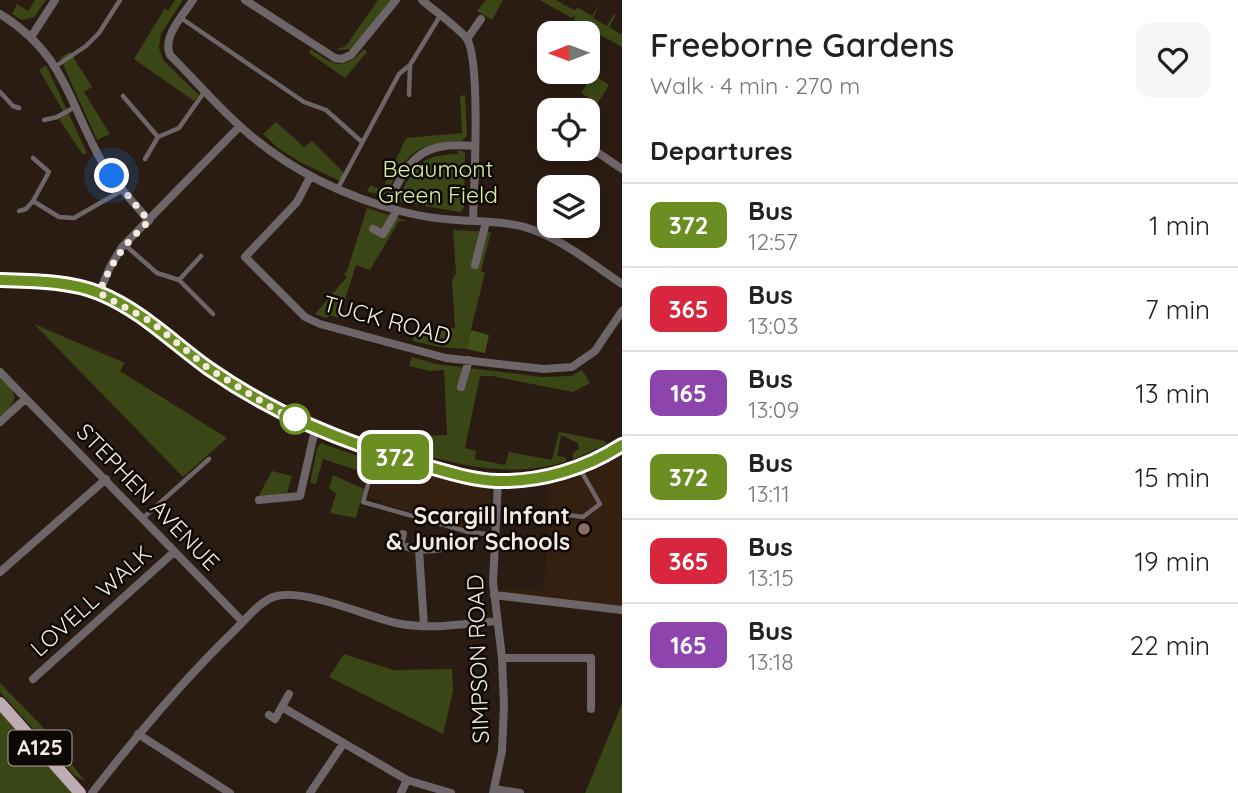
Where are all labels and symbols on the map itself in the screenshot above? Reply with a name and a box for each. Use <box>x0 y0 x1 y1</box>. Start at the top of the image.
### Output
north arrow <box>537 21 600 84</box>
park label: Beaumont Green Field <box>378 154 498 209</box>
your location <box>94 158 129 193</box>
street label: TUCK ROAD <box>320 289 454 351</box>
unlabelled marker <box>280 404 310 434</box>
street label: STEPHEN AVENUE <box>71 417 226 576</box>
line badge: 372 <box>355 434 435 480</box>
place label: Scargill Infant & Junior Schools <box>386 501 570 556</box>
marker: Scargill Infant & Junior Schools <box>576 521 592 537</box>
street label: LOVELL WALK <box>24 539 157 663</box>
street label: SIMPSON ROAD <box>460 574 495 744</box>
road number: A125 <box>8 730 72 766</box>

